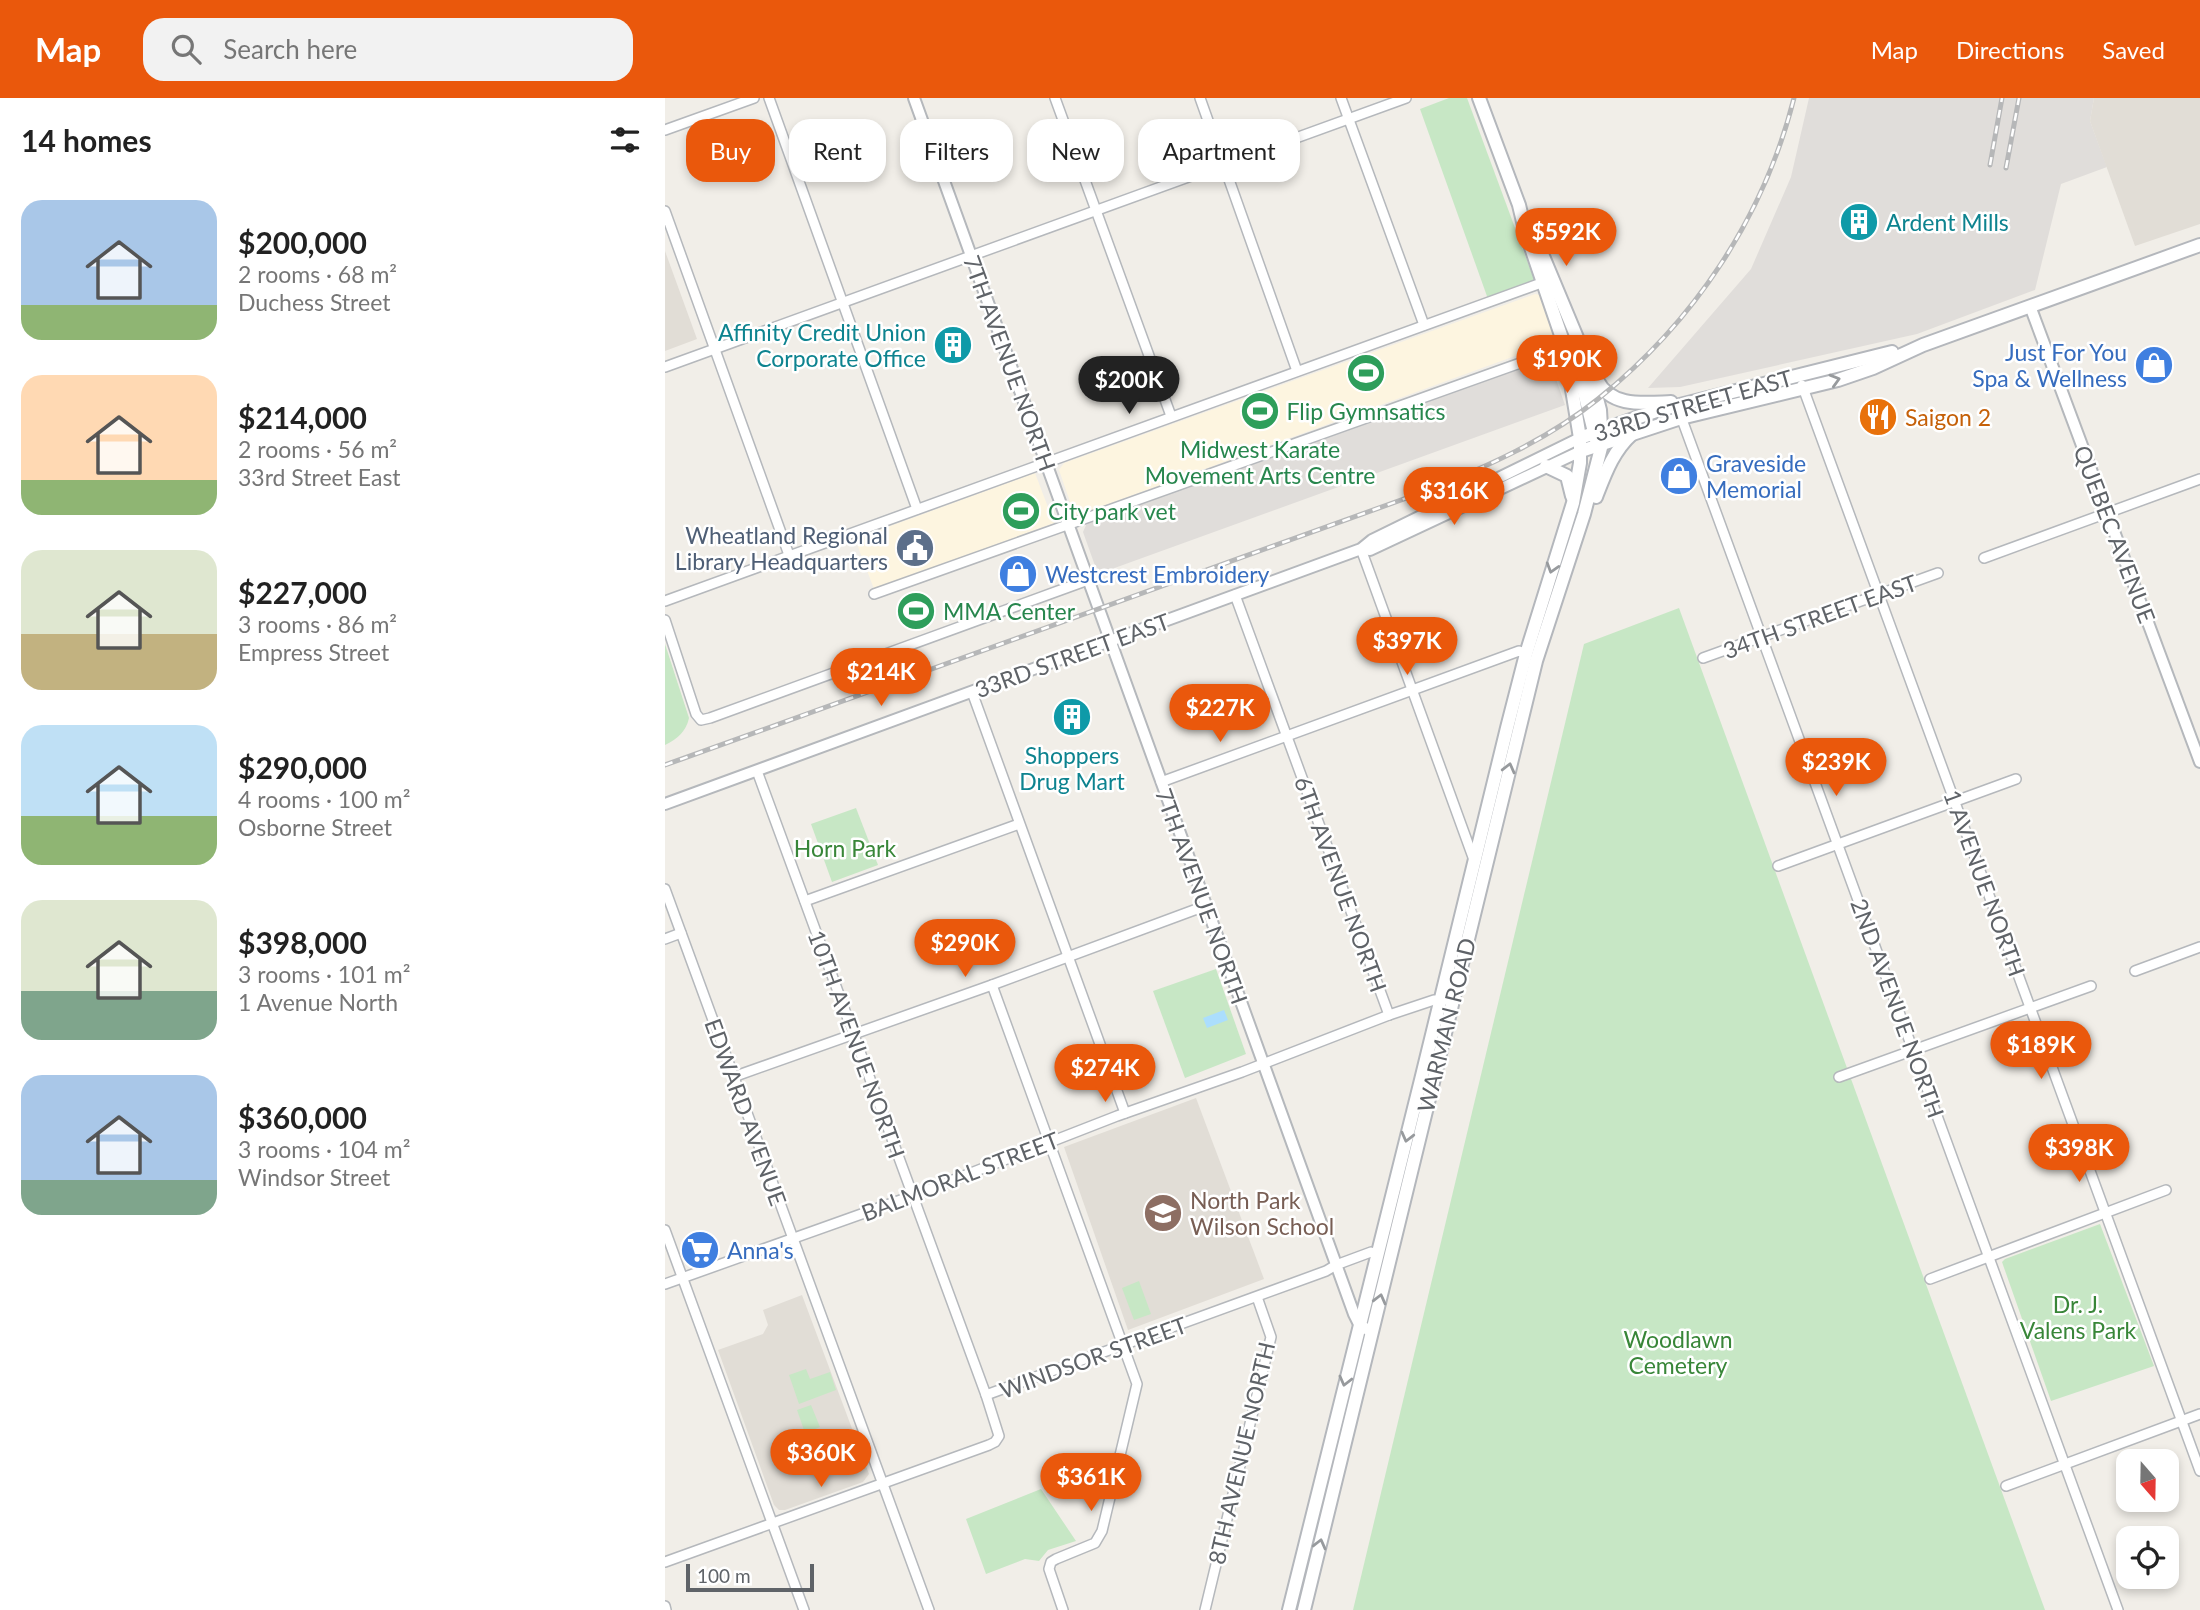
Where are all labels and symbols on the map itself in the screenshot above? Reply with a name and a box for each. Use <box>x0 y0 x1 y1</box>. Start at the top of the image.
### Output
building icon: Ardent Mills <box>1838 201 1880 243</box>
pin: $592K <box>1517 208 1615 268</box>
place label: Ardent Mills <box>1886 208 2009 236</box>
street label: 7TH AVENUE NORTH <box>958 251 1062 475</box>
place label: Affinity Credit Union Corporate Office <box>718 318 926 372</box>
building icon: Affinity Credit Union Corporate Office <box>932 324 974 366</box>
pin: $190K <box>1518 336 1616 395</box>
place label: Just For You Spa & Wellness <box>1972 338 2127 392</box>
shop icon: Just For You Spa & Wellness <box>2133 344 2175 386</box>
sports icon: Flip Gymnsatics <box>1345 352 1387 394</box>
pin: $200K <box>1080 356 1178 416</box>
street label: 33RD STREET EAST <box>1591 363 1796 447</box>
one-way arrow <box>1829 374 1841 389</box>
sports icon: Midwest Karate Movement Arts Centre <box>1239 390 1281 432</box>
restaurant icon: Saigon 2 <box>1857 396 1899 438</box>
place label: Flip Gymnsatics <box>1287 397 1445 425</box>
place label: Saigon 2 <box>1905 403 1991 431</box>
place label: Midwest Karate Movement Arts Centre <box>1145 435 1375 489</box>
street label: QUEBEC AVENUE <box>2068 441 2162 627</box>
place label: Graveside Memorial <box>1706 449 1806 503</box>
shop icon: Graveside Memorial <box>1658 455 1700 497</box>
pin: $316K <box>1405 468 1503 527</box>
sports icon: City park vet <box>1000 490 1042 532</box>
place label: City park vet <box>1048 497 1177 525</box>
place label: Wheatland Regional Library Headquarters <box>675 521 888 575</box>
public building icon: Wheatland Regional Library Headquarters <box>894 527 936 569</box>
shop icon: Westcrest Embroidery <box>997 553 1039 595</box>
place label: Westcrest Embroidery <box>1045 560 1270 588</box>
one-way arrow <box>1546 562 1561 574</box>
street label: 34TH STREET EAST <box>1719 568 1921 664</box>
sports icon: MMA Center <box>895 590 937 632</box>
place label: MMA Center <box>943 597 1076 625</box>
street label: 33RD STREET EAST <box>971 607 1174 703</box>
pin: $397K <box>1358 618 1456 677</box>
pin: $214K <box>832 648 930 708</box>
pin: $227K <box>1171 684 1269 744</box>
building icon: Shoppers Drug Mart <box>1051 696 1093 738</box>
pin: $239K <box>1787 738 1885 798</box>
place label: Shoppers Drug Mart <box>1019 741 1125 795</box>
one-way arrow <box>1501 762 1515 774</box>
street label: 6TH AVENUE NORTH <box>1289 772 1393 996</box>
street label: 7TH AVENUE NORTH <box>1150 784 1254 1008</box>
street label: 1 AVENUE NORTH <box>1938 786 2032 980</box>
park label: Horn Park <box>794 834 896 862</box>
street label: 2ND AVENUE NORTH <box>1845 895 1951 1121</box>
pin: $290K <box>916 920 1014 979</box>
street label: 10TH AVENUE NORTH <box>803 926 911 1162</box>
street label: WARMAN ROAD <box>1411 935 1481 1115</box>
street label: EDWARD AVENUE <box>699 1015 793 1209</box>
pin: $189K <box>1992 1021 2090 1081</box>
pin: $274K <box>1056 1044 1154 1104</box>
pin: $398K <box>2030 1124 2128 1184</box>
street label: BALMORAL STREET <box>857 1125 1063 1227</box>
one-way arrow <box>1401 1131 1415 1143</box>
place label: North Park Wilson School <box>1190 1186 1334 1240</box>
school or university icon: North Park Wilson School <box>1142 1192 1184 1234</box>
supermarket icon: Anna's <box>679 1229 721 1271</box>
place label: Anna's <box>727 1236 794 1264</box>
park label: Dr. J. Valens Park <box>2020 1290 2137 1344</box>
one-way arrow <box>1371 1293 1386 1305</box>
street label: WINDSOR STREET <box>996 1310 1191 1404</box>
park label: Woodlawn Cemetery <box>1623 1325 1733 1379</box>
street label: 8TH AVENUE NORTH <box>1202 1339 1280 1567</box>
one-way arrow <box>1339 1375 1353 1387</box>
pin: $360K <box>772 1430 870 1489</box>
north arrow <box>2116 1449 2179 1512</box>
pin: $361K <box>1042 1454 1140 1513</box>
one-way arrow <box>1312 1538 1326 1550</box>
scale bar <box>686 1561 814 1593</box>

